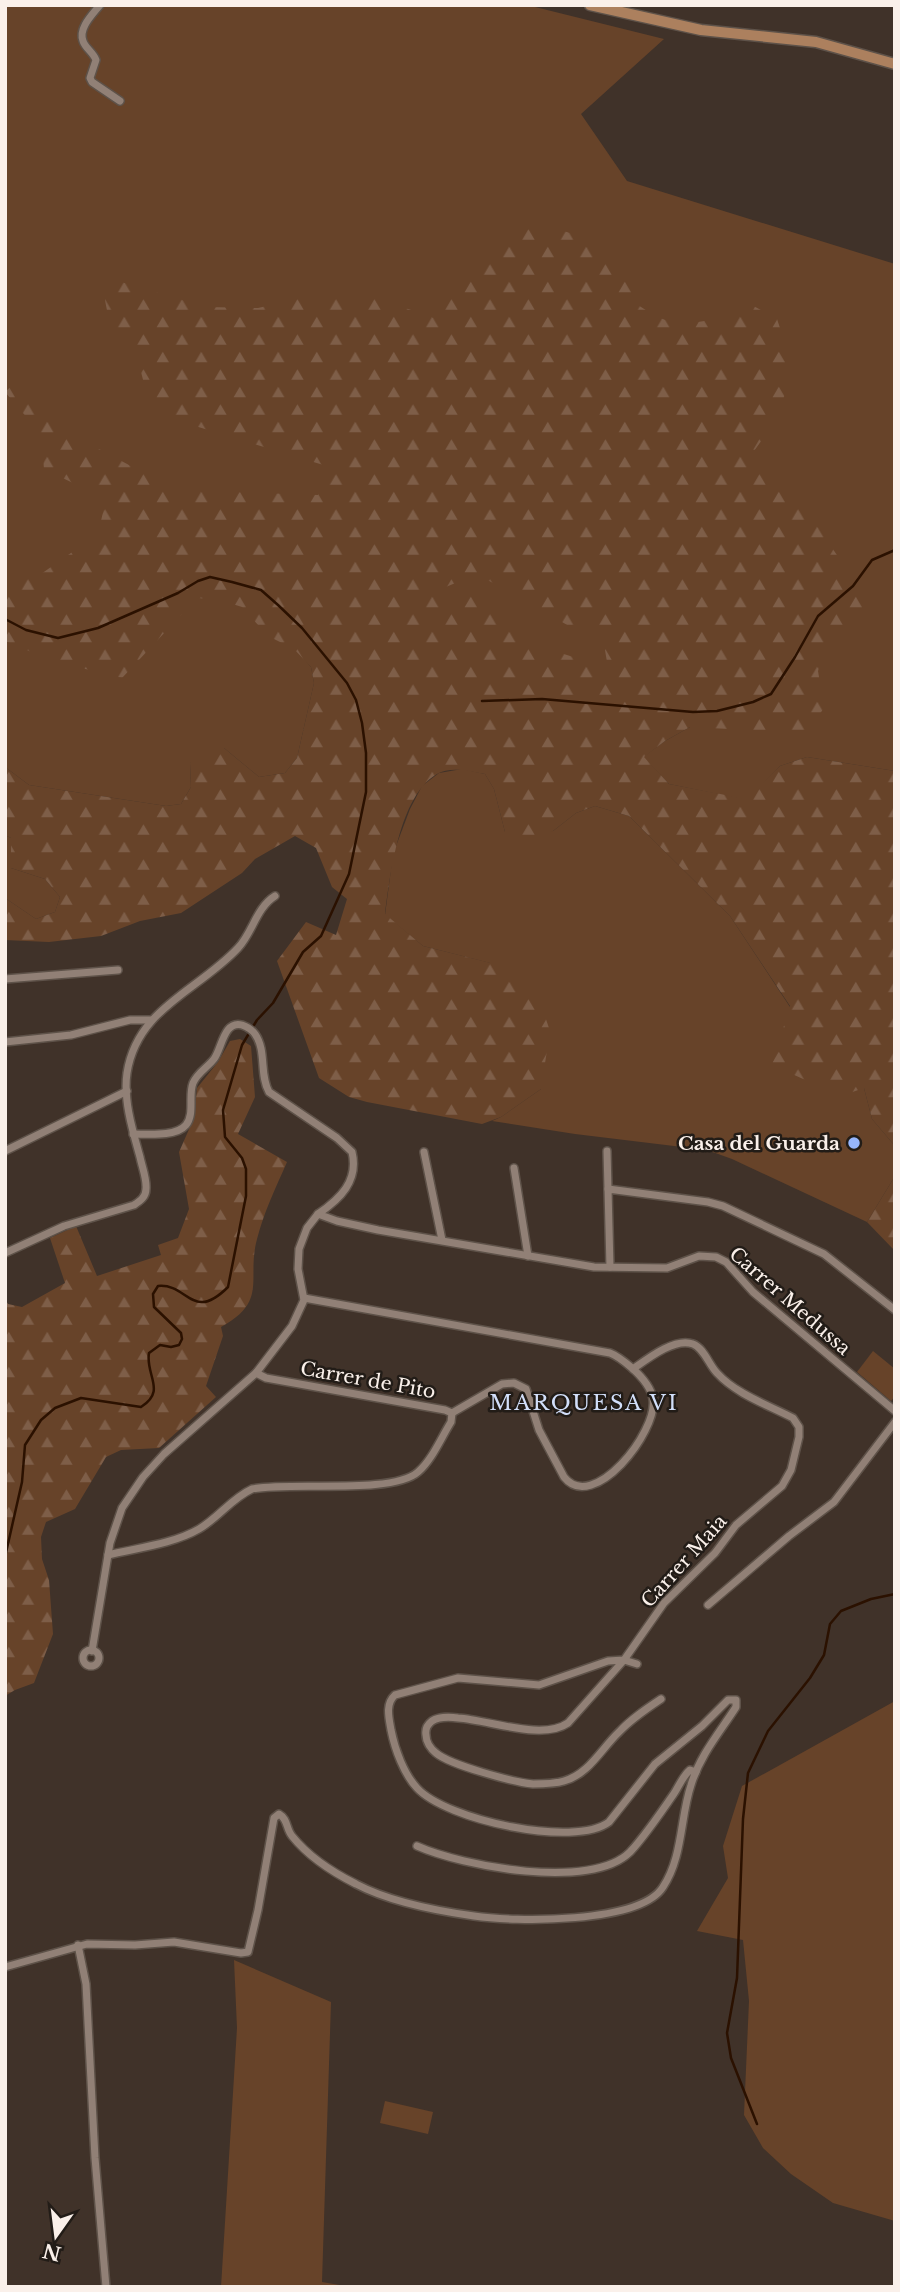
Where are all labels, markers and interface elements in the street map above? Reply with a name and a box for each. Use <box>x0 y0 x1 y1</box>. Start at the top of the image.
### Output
place label: Casa del Guarda <box>678 1132 840 1155</box>
marker: Casa del Guarda <box>846 1135 862 1151</box>
street label: Carrer Medussa <box>725 1242 856 1360</box>
street label: Carrer de Pito <box>299 1357 437 1403</box>
district label: MARQUESA VI <box>489 1390 679 1416</box>
street label: Carrer Maia <box>636 1510 732 1612</box>
north arrow <box>21 2201 91 2271</box>
text: N <box>40 2239 63 2265</box>

